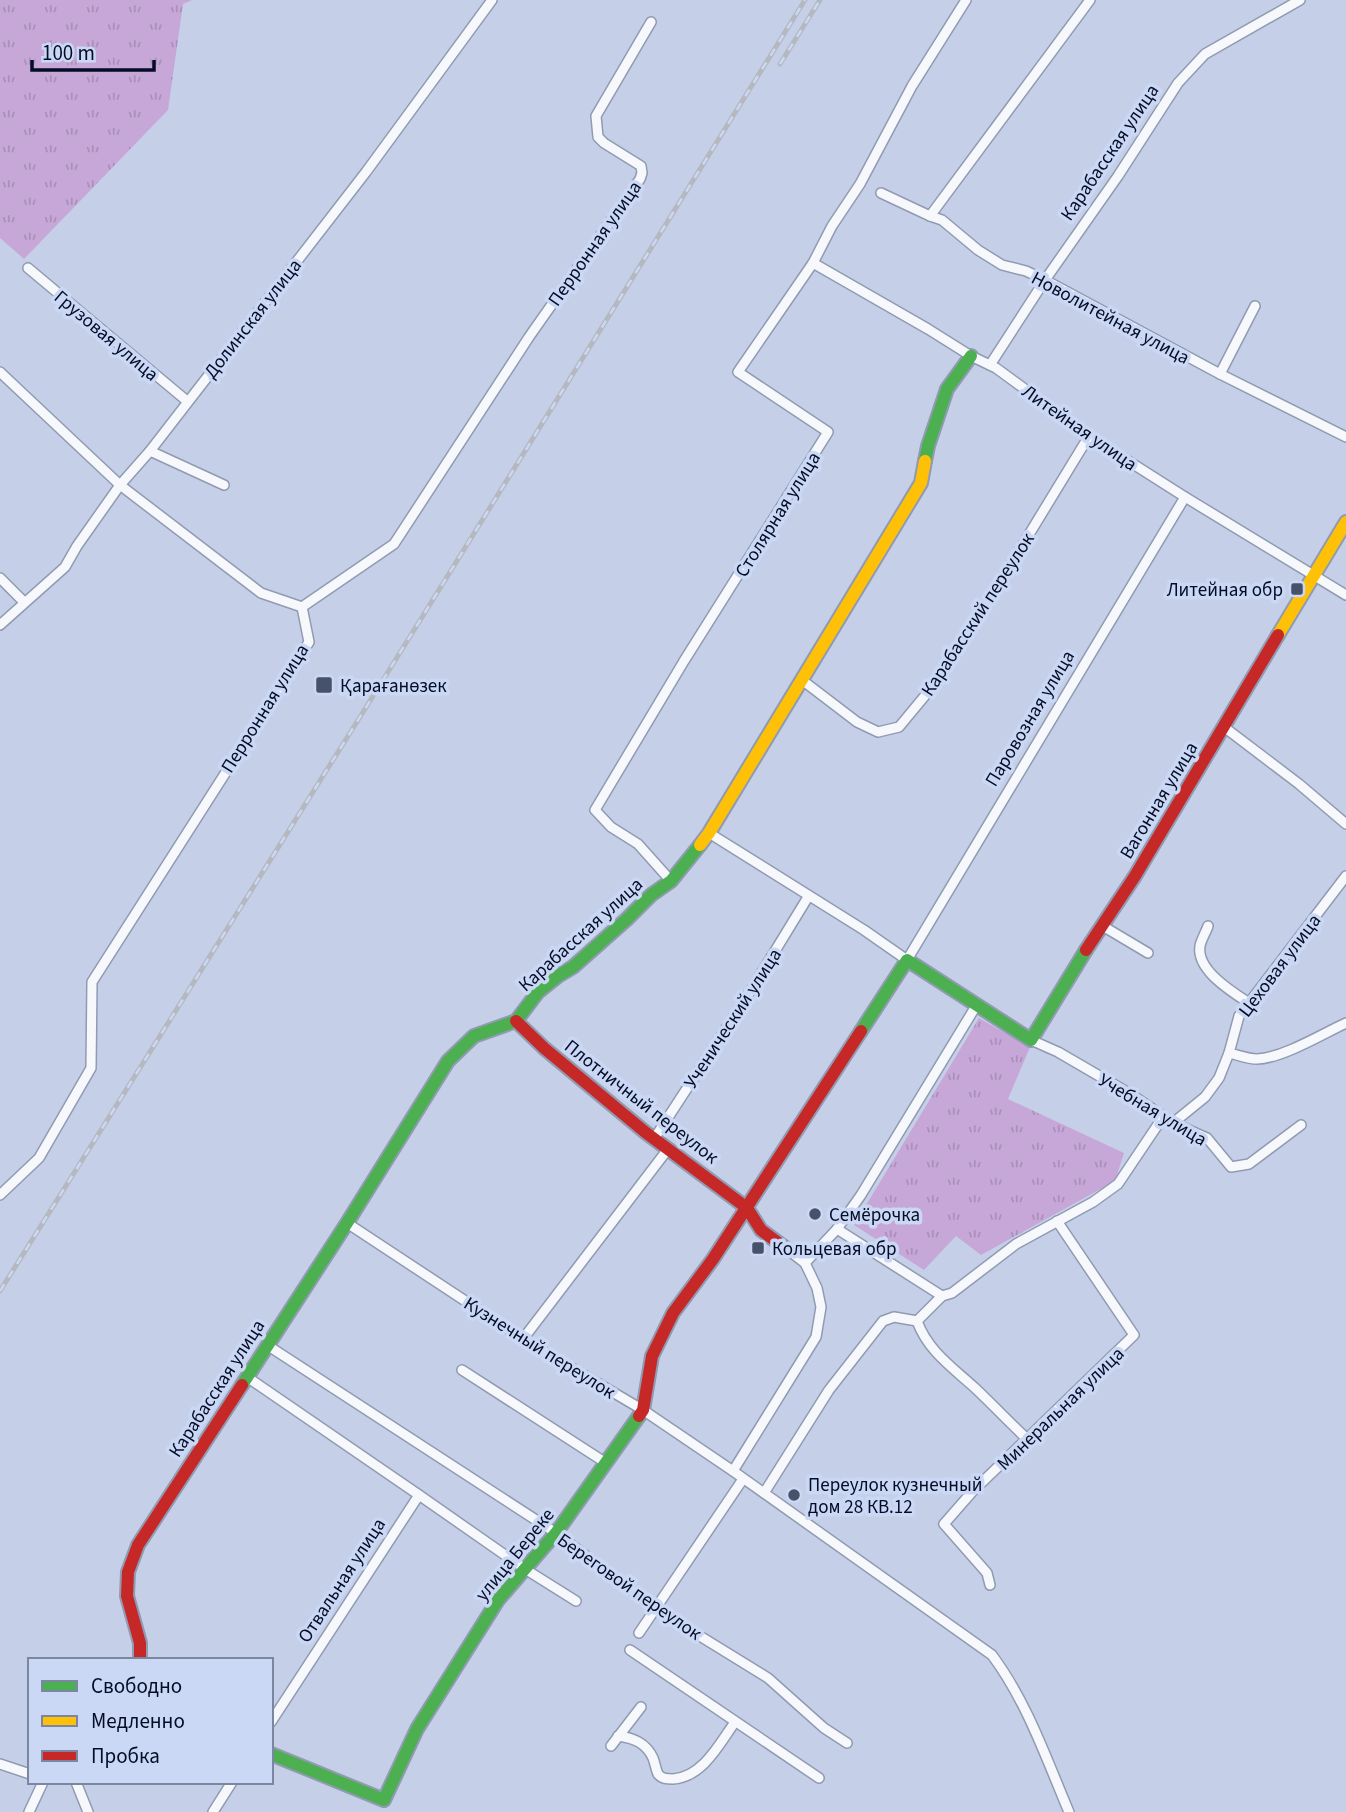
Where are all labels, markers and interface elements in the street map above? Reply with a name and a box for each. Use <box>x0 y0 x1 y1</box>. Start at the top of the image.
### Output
scale bar <box>32 28 154 72</box>
text: 100 m <box>42 38 95 68</box>
street label: Карабасская улица <box>1055 79 1166 226</box>
street label: Перронная улица <box>542 176 649 312</box>
street label: Долинская улица <box>198 254 308 384</box>
street label: Новолитейная улица <box>1026 265 1194 371</box>
street label: Грузовая улица <box>48 284 164 388</box>
street label: Литейная улица <box>1016 378 1142 478</box>
street label: Столярная улица <box>729 447 828 583</box>
street label: Карабасский переулок <box>915 527 1042 702</box>
place label: Литейная обр <box>1167 577 1283 604</box>
marker: Литейная обр <box>1289 581 1305 597</box>
street label: Перронная улица <box>215 639 316 778</box>
street label: Паровозная улица <box>979 646 1082 792</box>
place label: Қарағанөзек <box>340 673 447 700</box>
marker: Қарағанөзек <box>314 675 334 695</box>
street label: Вагонная улица <box>1114 737 1205 864</box>
street label: Карабасская улица <box>513 872 649 998</box>
street label: Цеховая улица <box>1232 909 1328 1023</box>
street label: Ученический улица <box>678 943 789 1094</box>
street label: Плотничный переулок <box>558 1033 724 1171</box>
street label: Учебная улица <box>1093 1067 1212 1153</box>
place label: Семёрочка <box>829 1202 920 1229</box>
marker: Семёрочка <box>807 1206 823 1222</box>
place label: Кольцевая обр <box>772 1236 897 1263</box>
marker: Кольцевая обр <box>750 1240 766 1256</box>
street label: Кузнечный переулок <box>458 1291 621 1406</box>
street label: Карабасская улица <box>163 1315 272 1463</box>
street label: Минеральная улица <box>991 1341 1131 1477</box>
place label: Переулок кузнечный дом 28 КВ.12 <box>808 1472 983 1521</box>
marker: Переулок кузнечный дом 28 КВ.12 <box>786 1487 802 1503</box>
street label: улица Береке <box>469 1503 561 1607</box>
street label: Отвальная улица <box>292 1513 393 1648</box>
street label: Береговой переулок <box>551 1527 707 1648</box>
legend <box>28 1658 273 1784</box>
text: Свободно <box>91 1671 182 1701</box>
text: Медленно <box>91 1706 185 1736</box>
text: Пробка <box>91 1741 160 1771</box>

